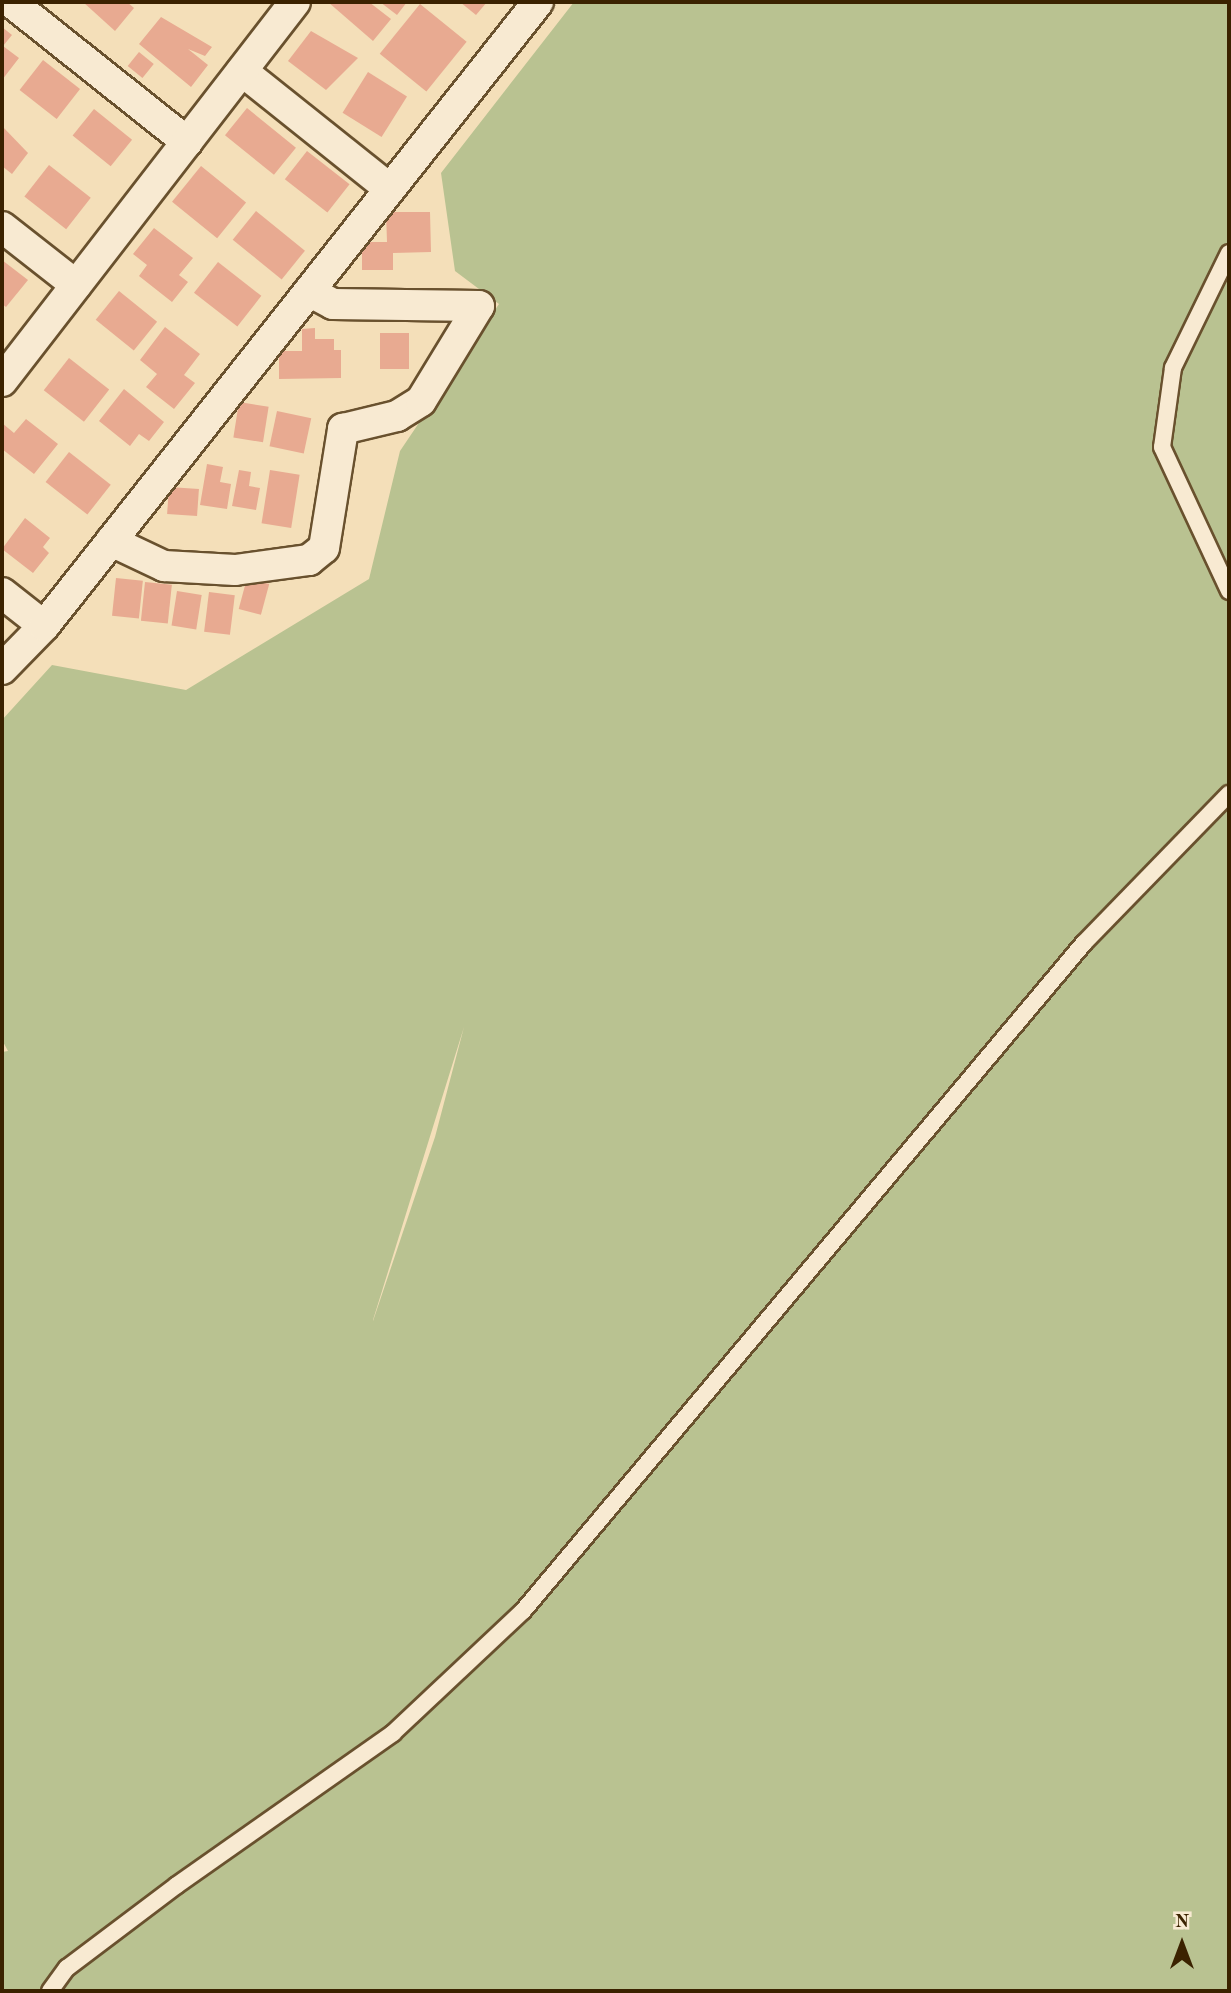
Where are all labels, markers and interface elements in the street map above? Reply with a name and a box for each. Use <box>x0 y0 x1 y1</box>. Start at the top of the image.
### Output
north arrow <box>1147 1909 1217 1979</box>
text: N <box>1175 1913 1189 1932</box>

